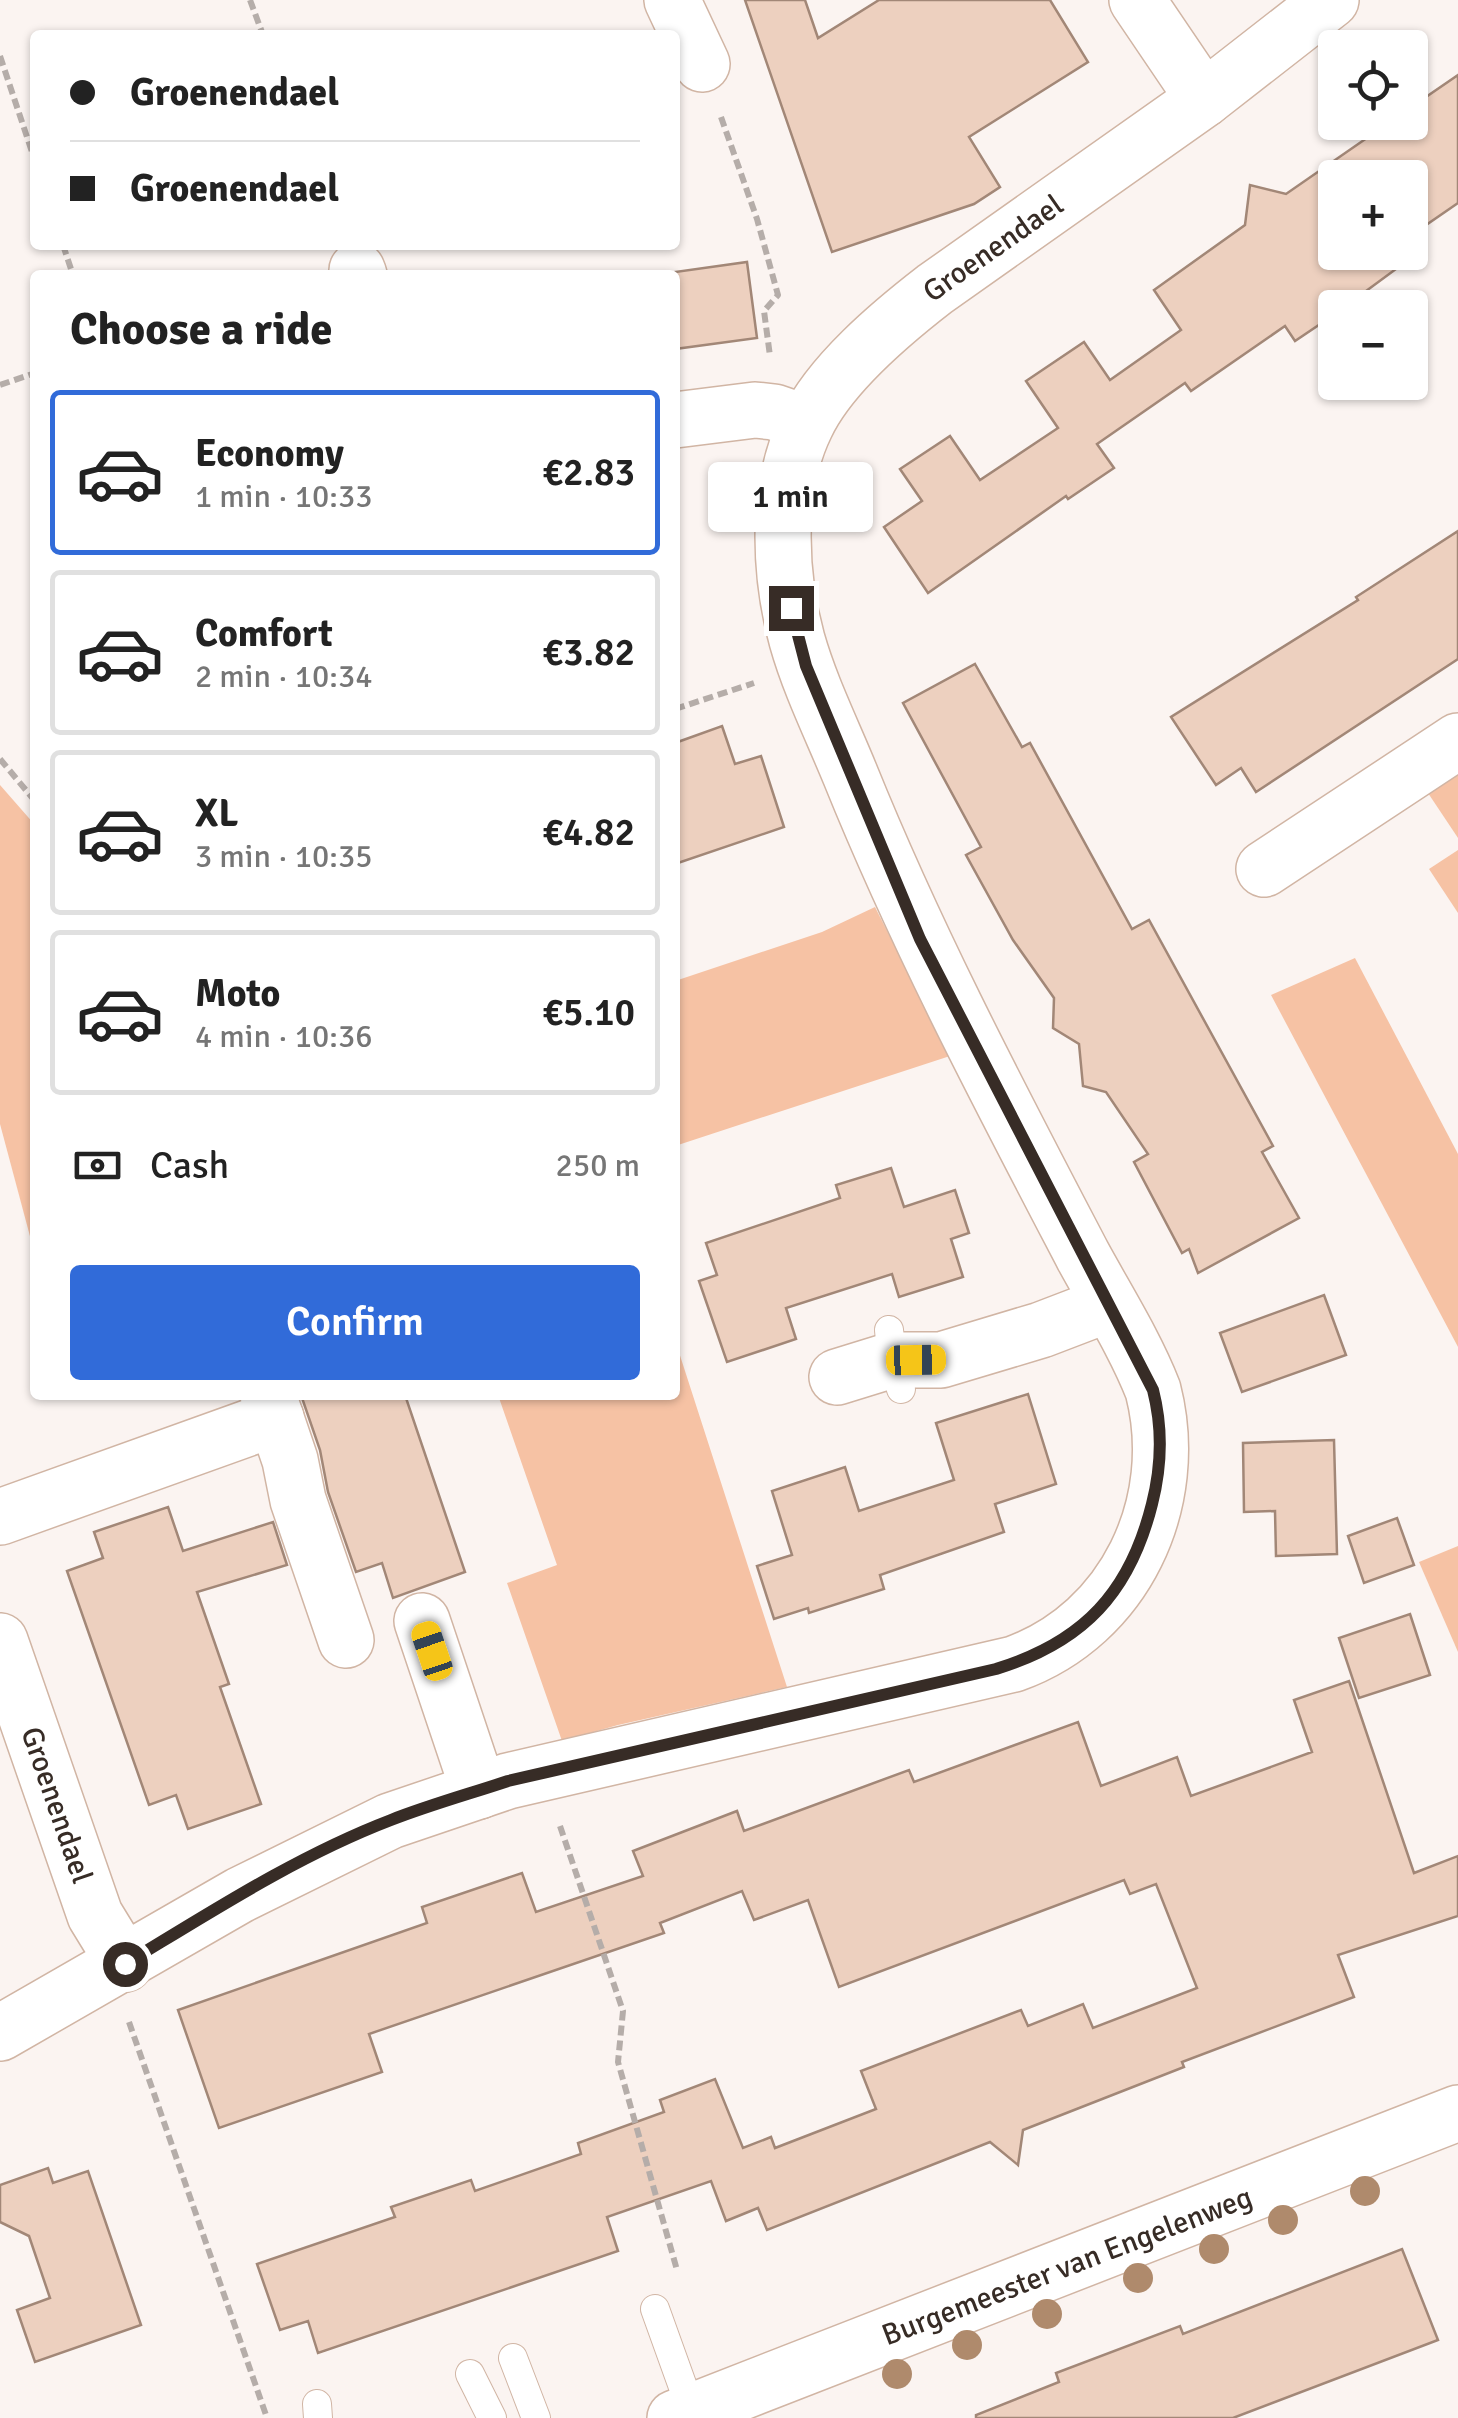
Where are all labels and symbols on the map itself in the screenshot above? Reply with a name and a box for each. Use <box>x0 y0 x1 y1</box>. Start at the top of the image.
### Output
street label: Groenendael <box>916 187 1071 310</box>
callout: 1 min <box>708 463 874 533</box>
route end <box>769 586 814 631</box>
car <box>886 1344 946 1376</box>
car <box>408 1618 456 1684</box>
street label: Groenendael <box>13 1722 101 1888</box>
route start <box>103 1942 148 1987</box>
street label: Burgemeester van Engelenweg <box>877 2179 1258 2354</box>

